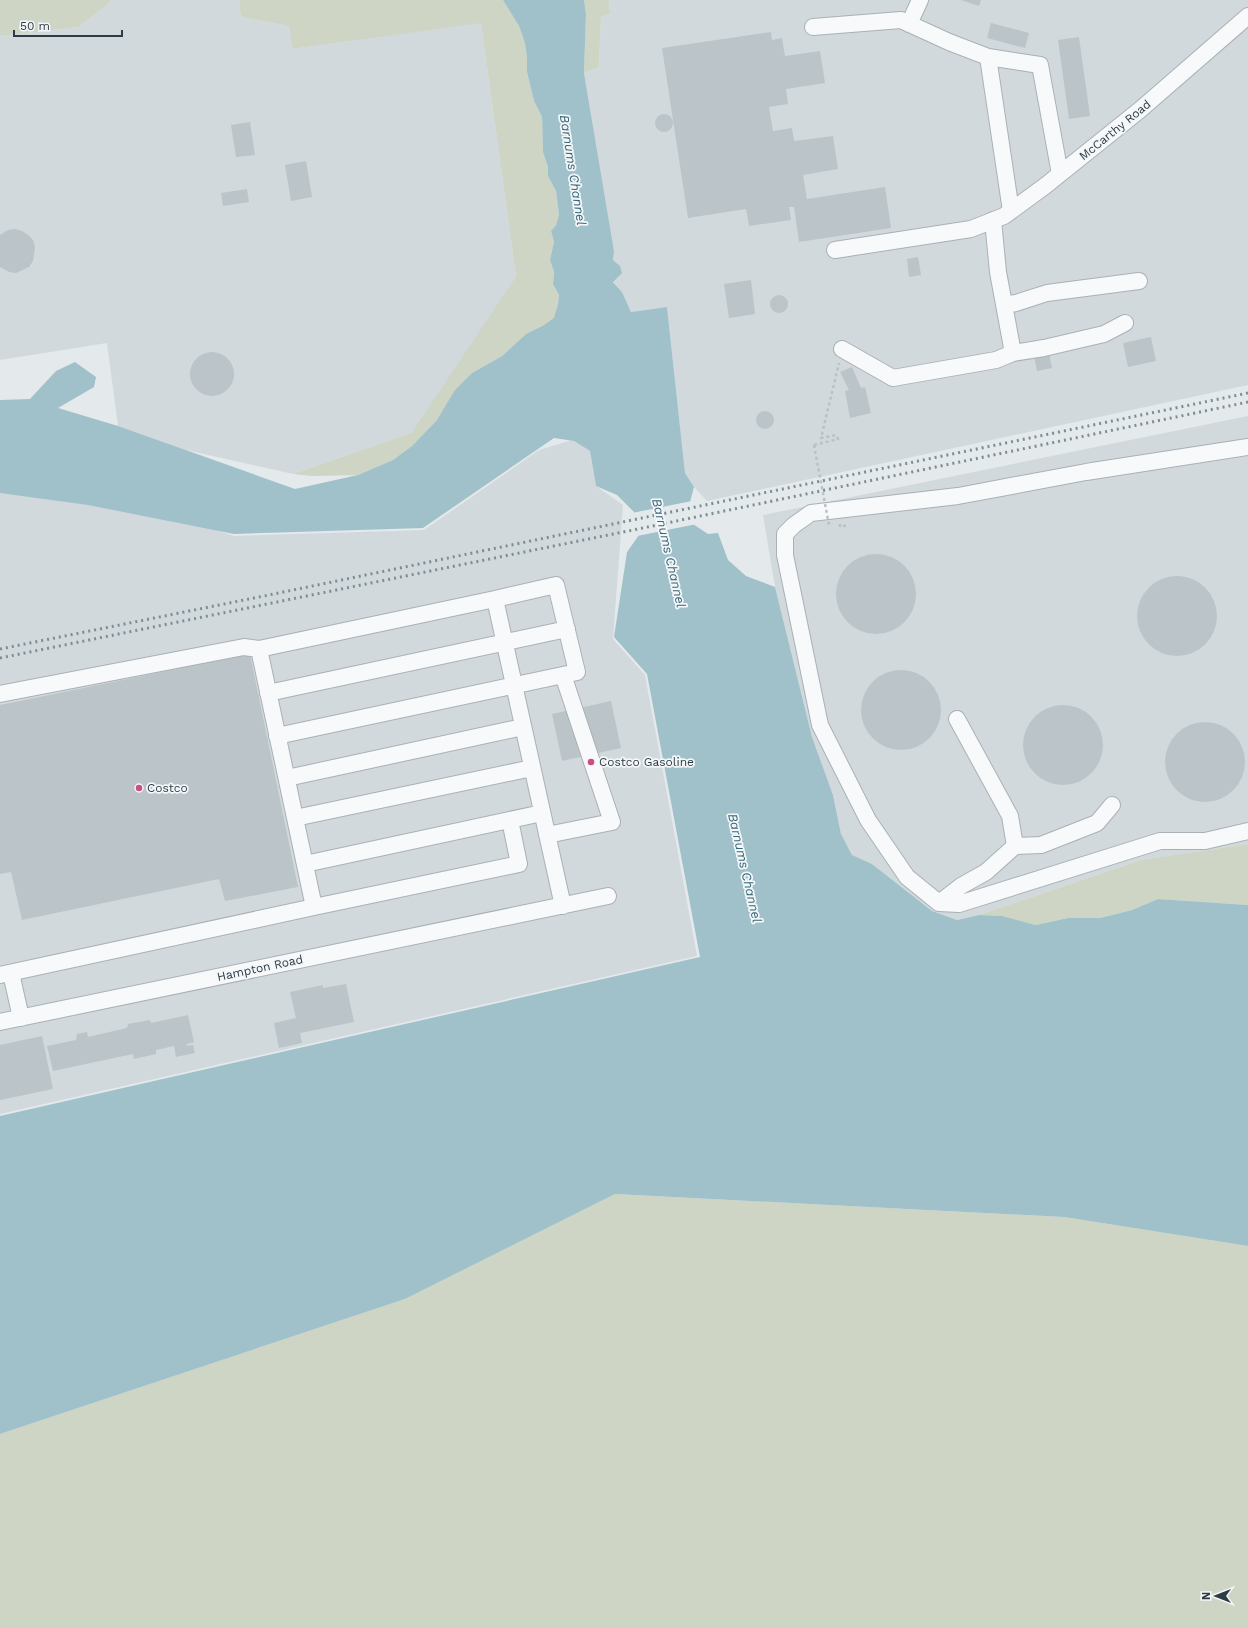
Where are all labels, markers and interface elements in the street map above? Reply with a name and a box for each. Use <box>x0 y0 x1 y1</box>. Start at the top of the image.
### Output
scale bar <box>14 12 122 38</box>
text: 50 m <box>20 19 50 33</box>
street label: McCarthy Road <box>1076 97 1154 163</box>
water label: Barnums Channel <box>557 114 589 226</box>
water label: Barnums Channel <box>649 497 689 609</box>
place label: Costco Gasoline <box>599 755 694 769</box>
marker: Costco Gasoline <box>586 757 596 767</box>
place label: Costco <box>147 781 188 795</box>
marker: Costco <box>134 783 144 793</box>
water label: Barnums Channel <box>725 812 765 924</box>
street label: Hampton Road <box>216 952 304 984</box>
north arrow <box>1196 1576 1236 1616</box>
text: N <box>1200 1592 1213 1600</box>

